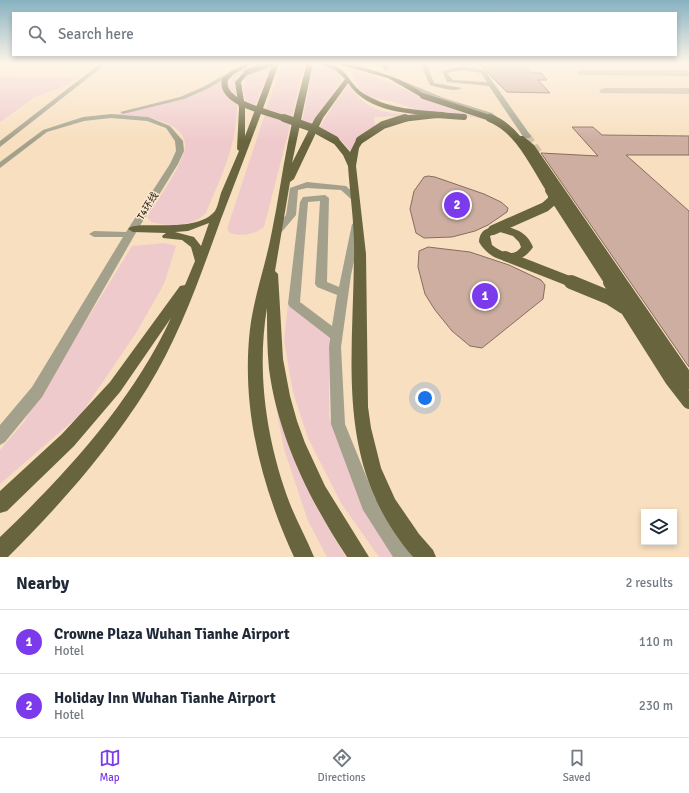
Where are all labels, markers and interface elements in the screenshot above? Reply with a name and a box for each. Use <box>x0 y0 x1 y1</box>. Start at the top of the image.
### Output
search box <box>12 12 677 56</box>
icon: search <box>26 23 48 45</box>
text: Search here <box>58 25 134 43</box>
street label: T4环线 <box>135 190 161 222</box>
pin: 2 <box>444 190 470 220</box>
pin: 1 <box>472 281 498 311</box>
your location <box>415 388 435 408</box>
map controls <box>641 509 677 545</box>
button: layers <box>641 509 677 545</box>
text: Nearby <box>16 573 69 594</box>
text: 2 results <box>625 575 673 591</box>
text: Crowne Plaza Wuhan Tianhe Airport <box>54 625 290 643</box>
text: 1 <box>25 634 33 650</box>
text: 110 m <box>639 634 673 650</box>
text: Hotel <box>54 643 84 659</box>
text: Holiday Inn Wuhan Tianhe Airport <box>54 689 276 707</box>
text: 2 <box>25 698 33 714</box>
text: 230 m <box>639 698 673 714</box>
text: Hotel <box>54 707 84 723</box>
tab: Map <box>99 747 121 784</box>
tab: Directions <box>318 747 366 784</box>
tab: Saved <box>563 747 590 784</box>

